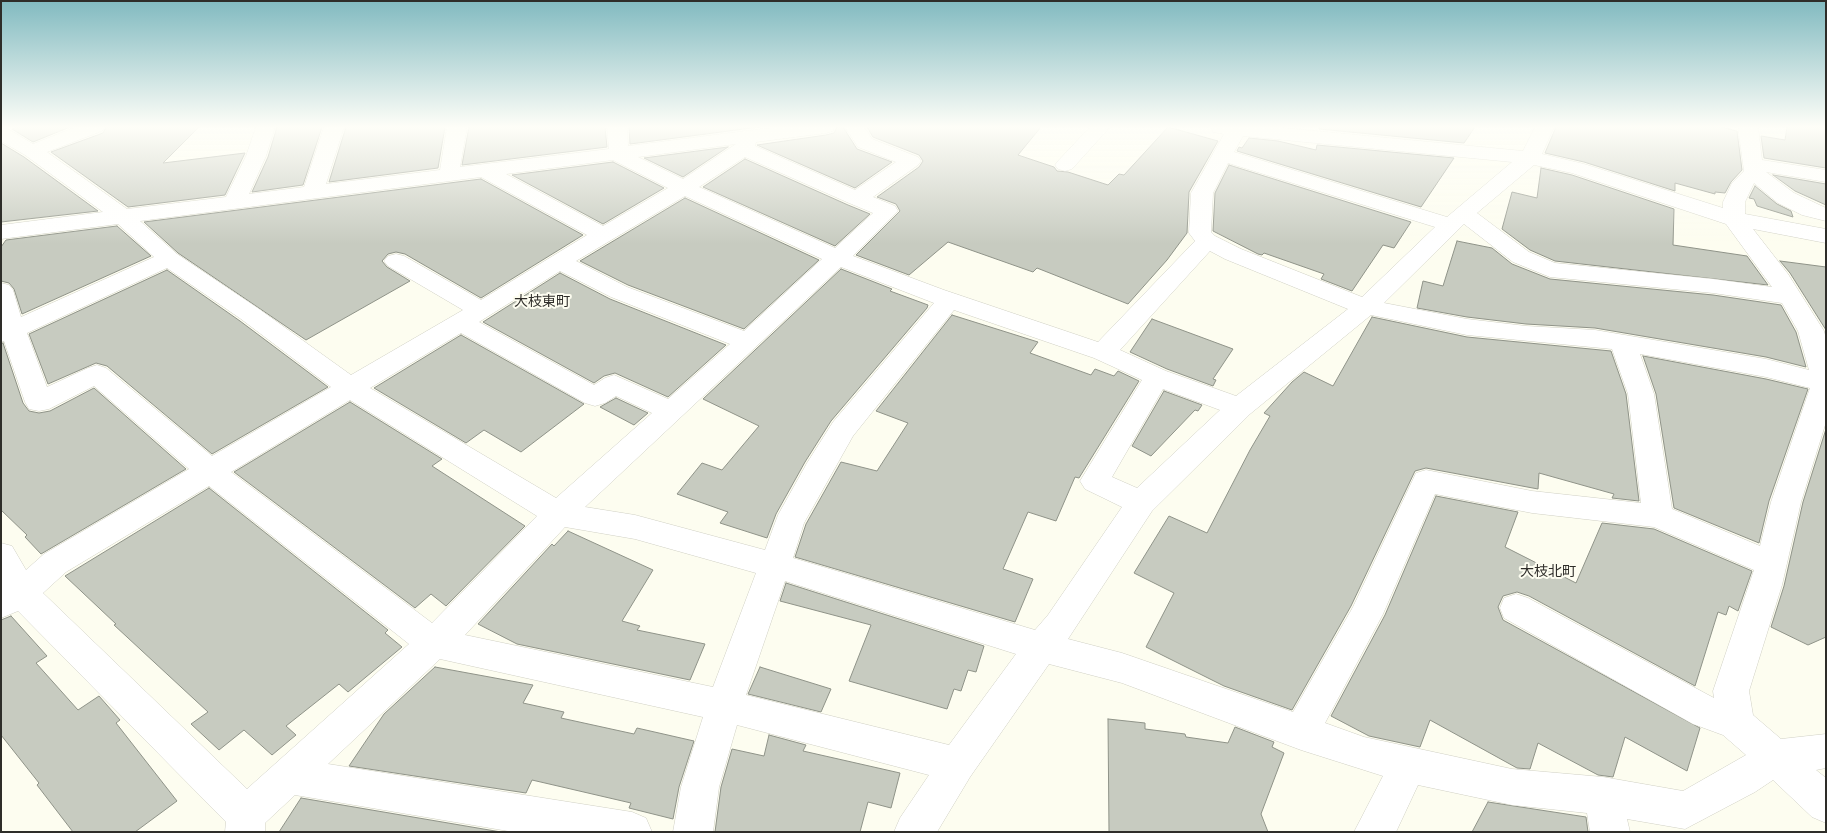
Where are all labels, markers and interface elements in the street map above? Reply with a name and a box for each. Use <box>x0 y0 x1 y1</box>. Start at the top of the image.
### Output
district label: 大枝東町 <box>514 295 570 311</box>
district label: 大枝北町 <box>1520 565 1576 581</box>

